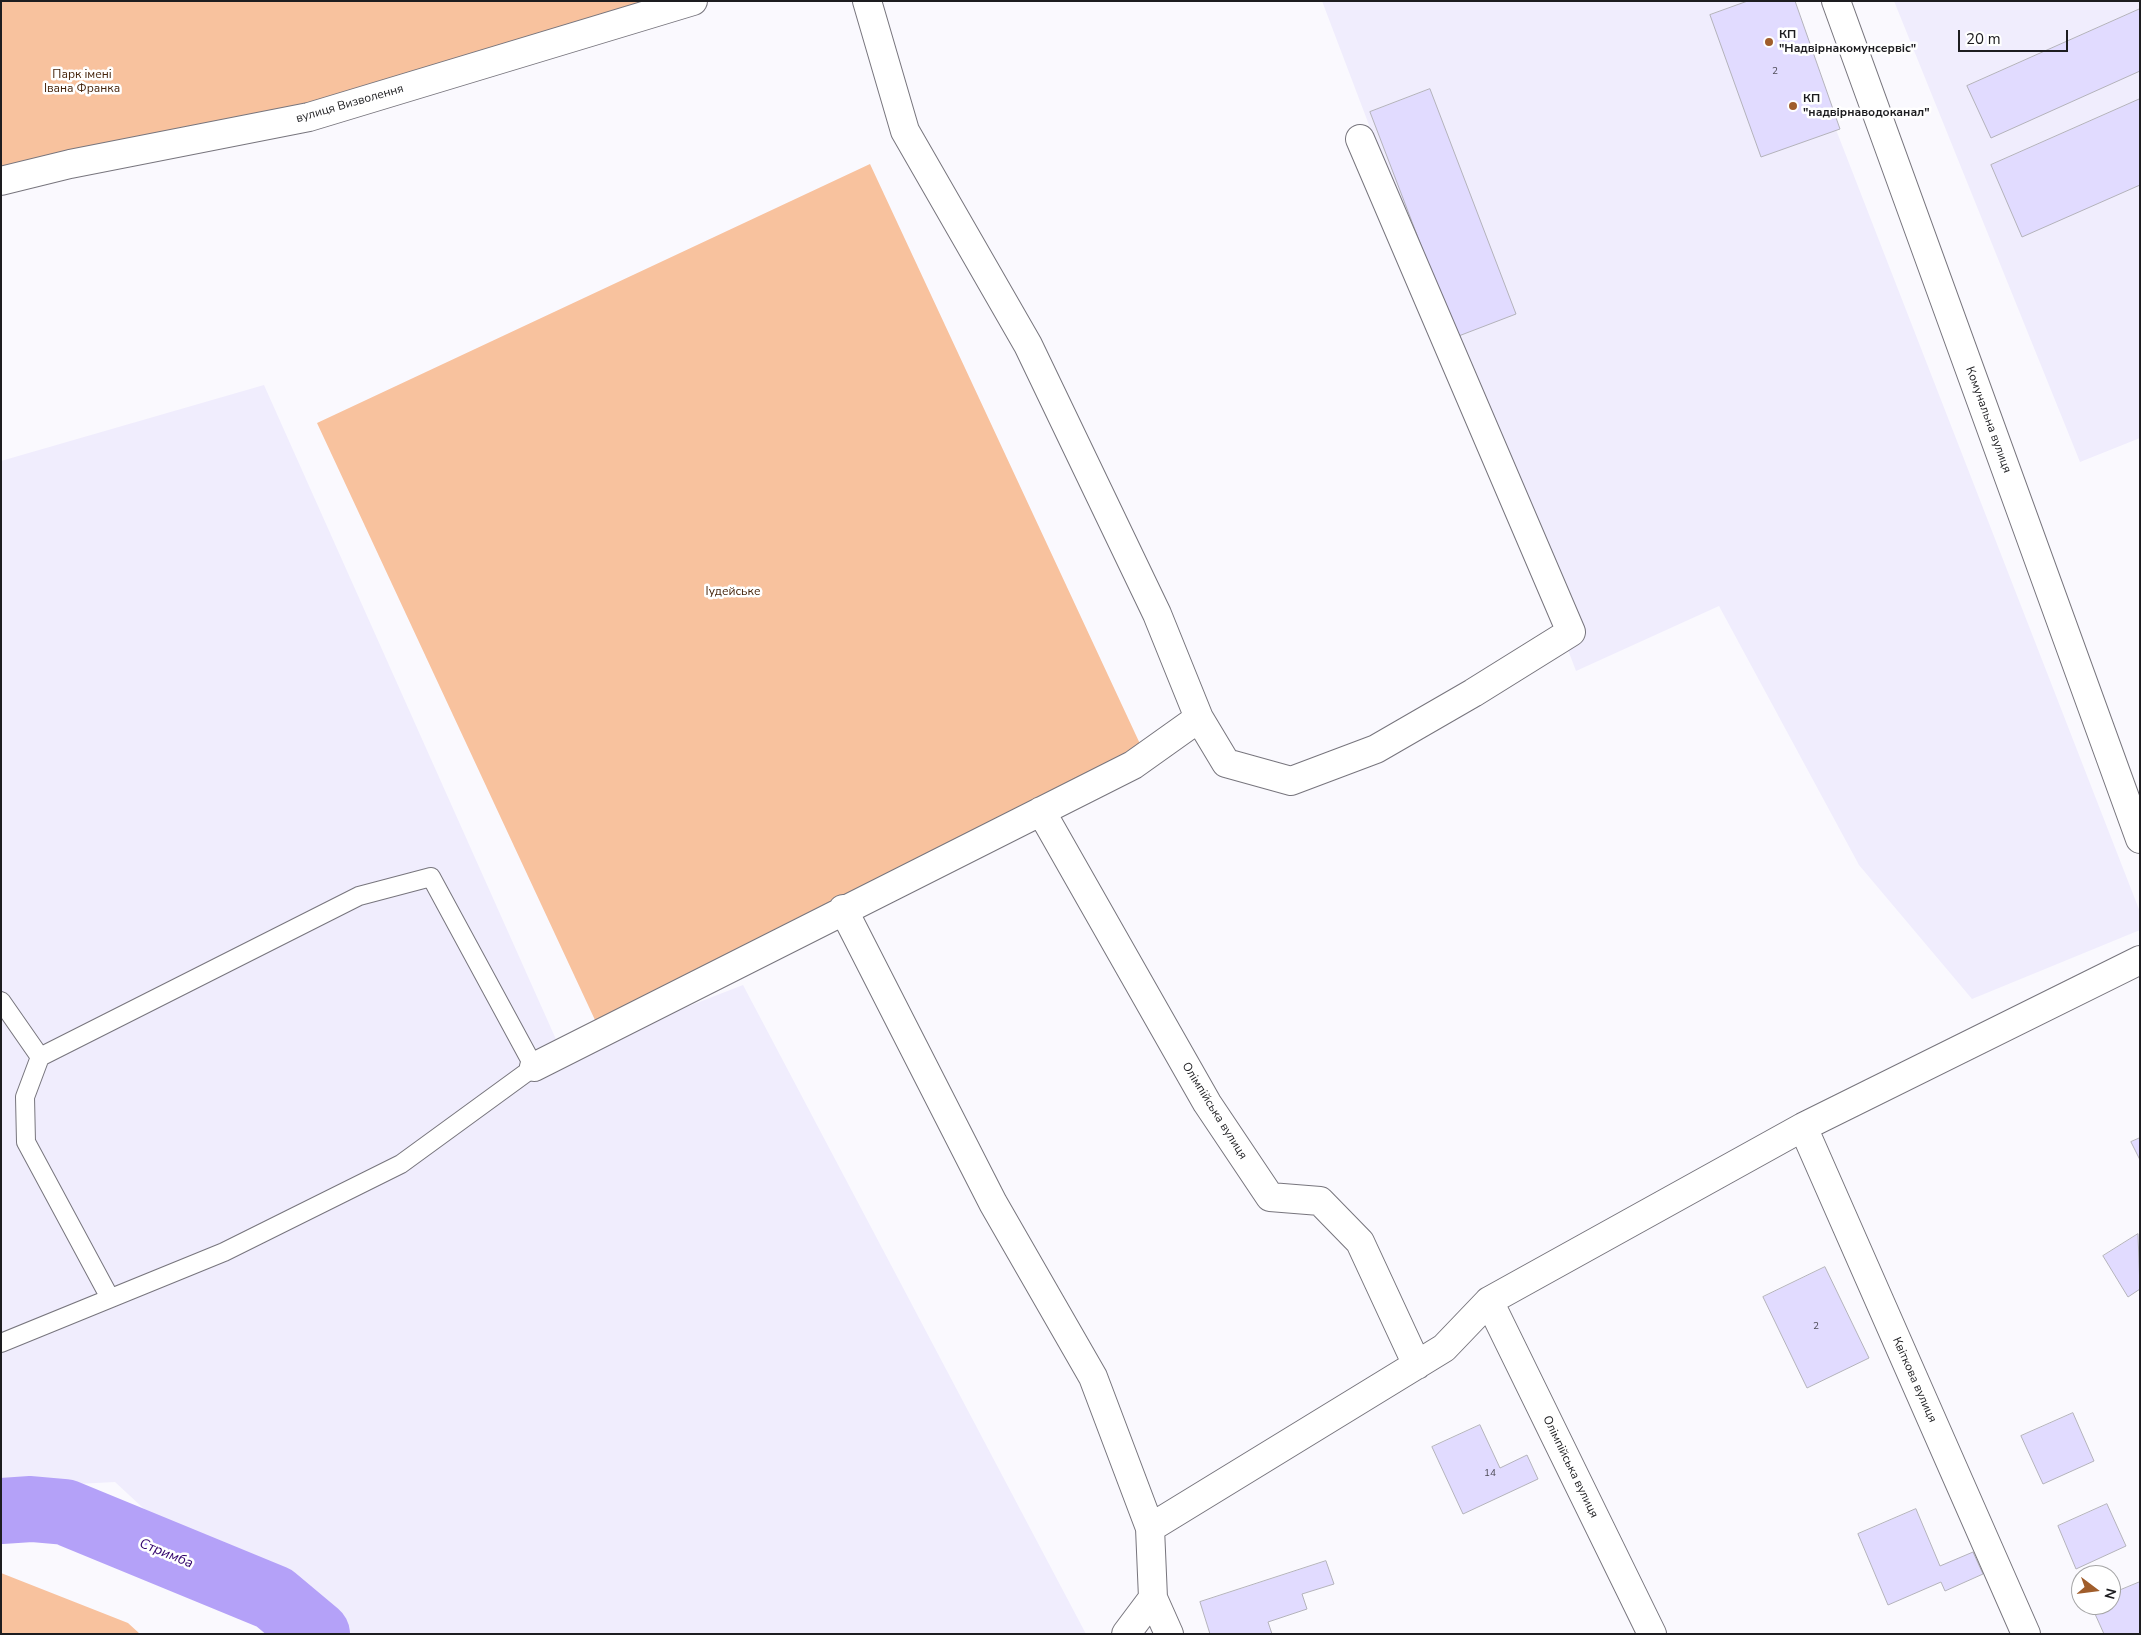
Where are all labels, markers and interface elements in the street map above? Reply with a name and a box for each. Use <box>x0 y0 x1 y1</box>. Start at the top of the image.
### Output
scale bar <box>1961 20 2071 52</box>
place label: КП "Надвірнакомунсервіс" <box>1779 28 1916 56</box>
text: 20 m <box>1966 29 2001 49</box>
marker: КП "Надвірнакомунсервіс" <box>1763 36 1775 48</box>
house number: 2 <box>1772 66 1778 78</box>
park label: Парк імені Івана Франка <box>44 68 120 96</box>
street label: вулиця Визволення <box>294 82 406 126</box>
place label: КП "надвірнаводоканал" <box>1803 92 1930 120</box>
marker: КП "надвірнаводоканал" <box>1787 100 1799 112</box>
street label: Комунальна вулиця <box>1962 365 2014 475</box>
park label: Іудейське <box>706 585 760 599</box>
street label: Олімпійська вулиця <box>1178 1060 1250 1162</box>
house number: 2 <box>1813 1321 1819 1333</box>
street label: Квіткова вулиця <box>1889 1335 1939 1425</box>
street label: Олімпійська вулиця <box>1539 1414 1601 1520</box>
house number: 14 <box>1484 1468 1496 1480</box>
water label: Стримба <box>137 1536 195 1572</box>
north arrow <box>2071 1565 2121 1615</box>
text: N <box>2099 1586 2121 1601</box>

